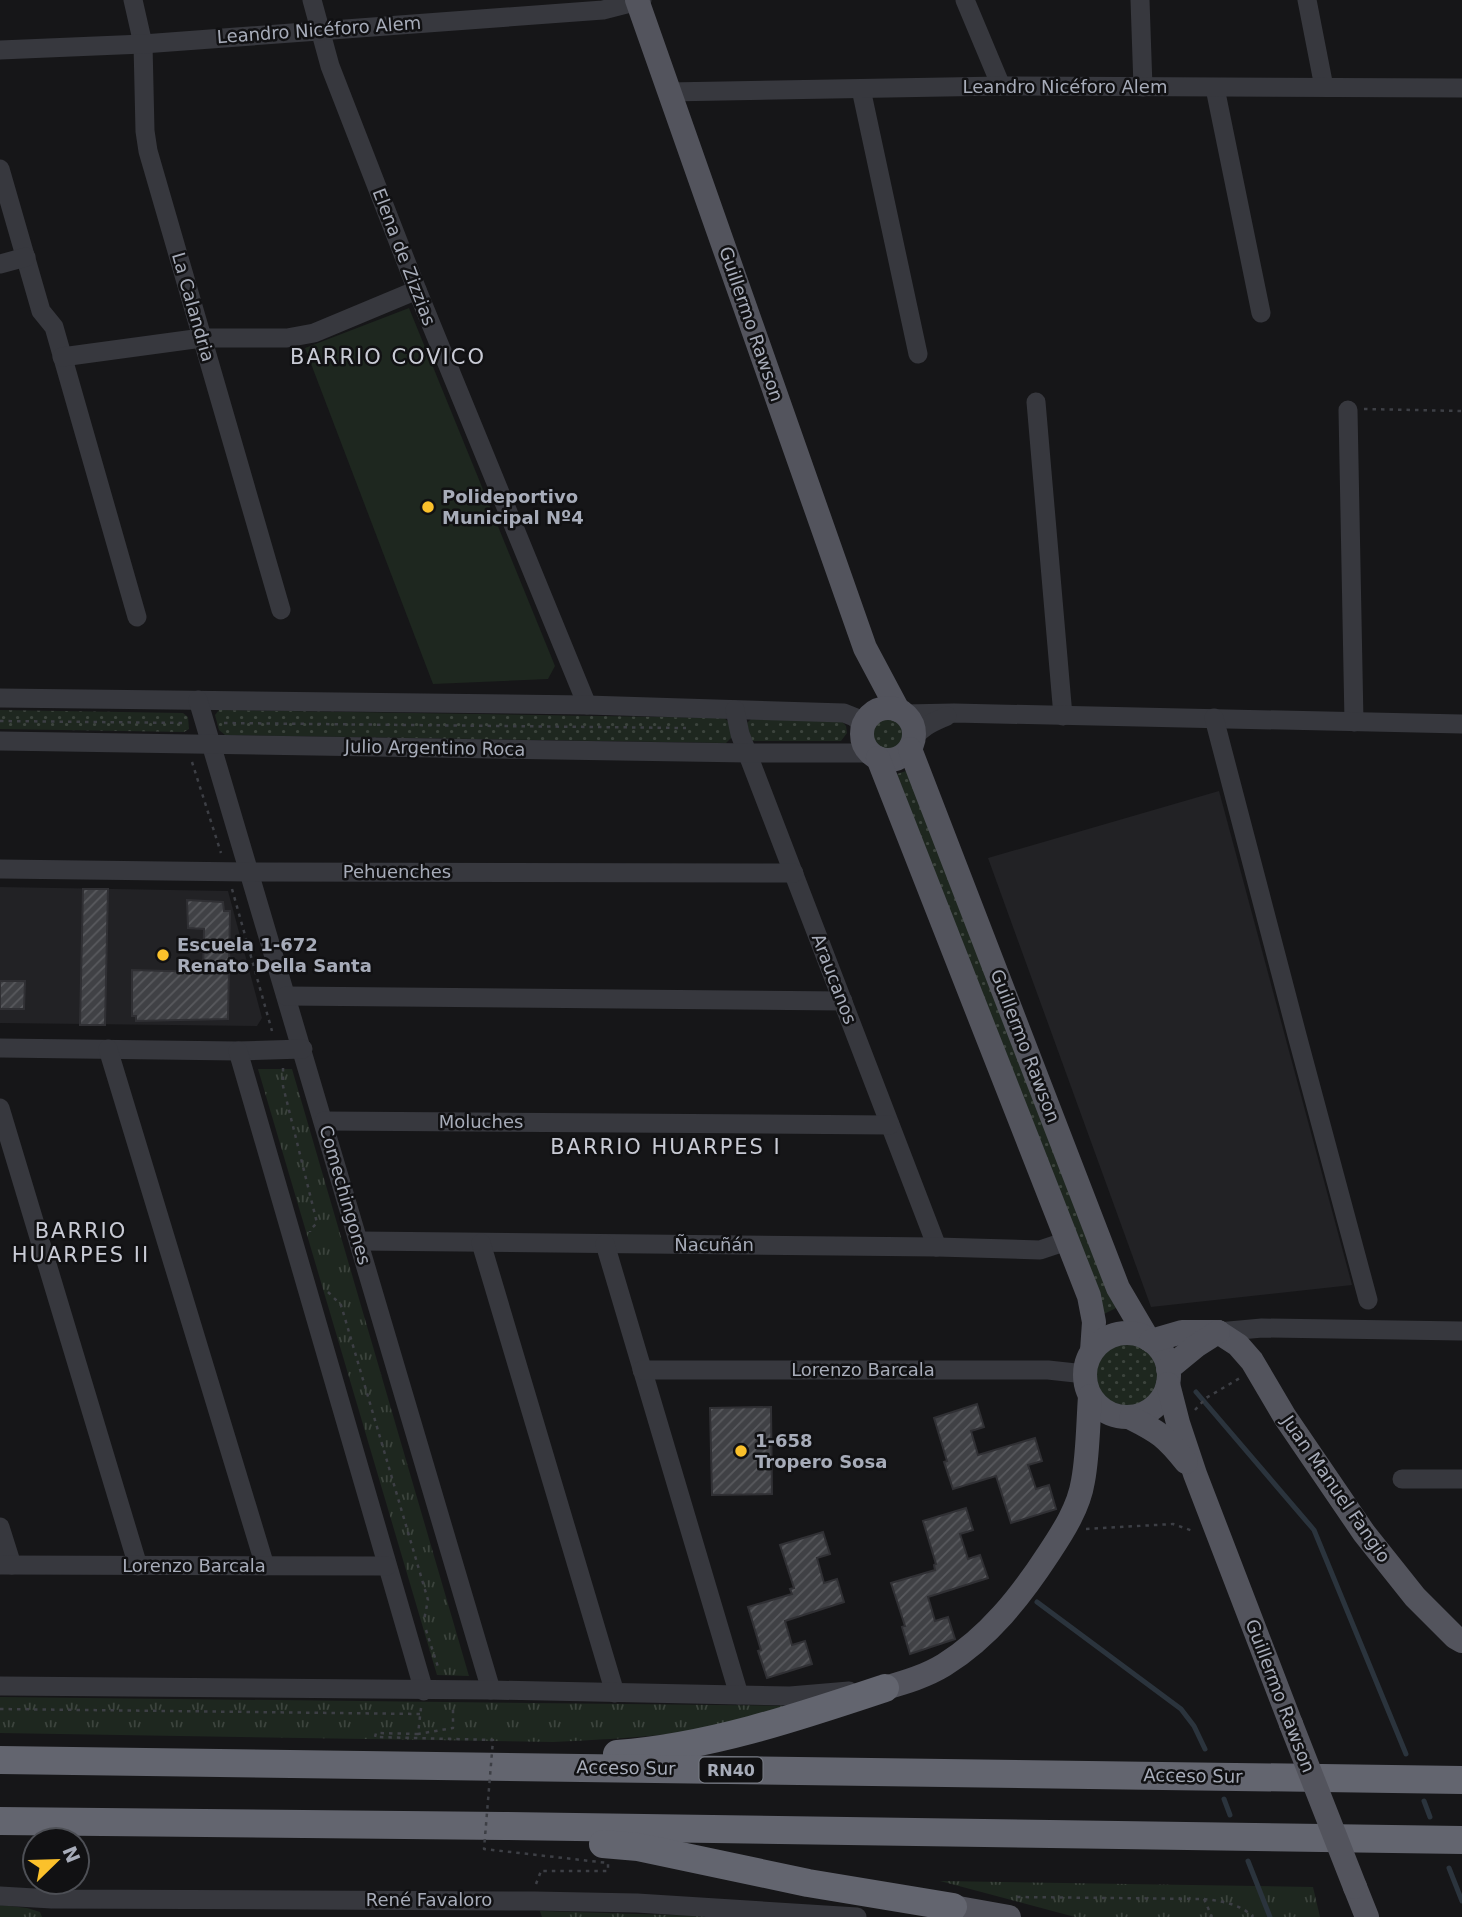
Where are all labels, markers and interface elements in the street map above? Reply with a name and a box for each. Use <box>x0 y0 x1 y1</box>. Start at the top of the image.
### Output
street label: Leandro Nicéforo Alem <box>216 12 422 47</box>
street label: Leandro Nicéforo Alem <box>963 76 1167 97</box>
street label: Elena de Zizzias <box>369 185 440 328</box>
street label: Guillermo Rawson <box>715 244 788 404</box>
street label: La Calandria <box>168 250 219 364</box>
district label: BARRIO COVICO <box>290 345 486 369</box>
place label: Polideportivo Municipal Nº4 <box>442 486 584 528</box>
marker: Polideportivo Municipal Nº4 <box>420 499 436 515</box>
street label: Julio Argentino Roca <box>344 735 525 760</box>
street label: Pehuenches <box>343 861 451 882</box>
street label: Araucanos <box>808 931 861 1027</box>
place label: Escuela 1-672 Renato Della Santa <box>177 934 372 976</box>
marker: Escuela 1-672 Renato Della Santa <box>155 947 171 963</box>
street label: Guillermo Rawson <box>987 966 1064 1125</box>
street label: Moluches <box>439 1111 523 1132</box>
street label: Comechingones <box>316 1123 375 1267</box>
district label: BARRIO HUARPES I <box>550 1135 782 1159</box>
district label: BARRIO HUARPES II <box>12 1219 150 1267</box>
street label: Ñacuñán <box>674 1234 754 1255</box>
street label: Lorenzo Barcala <box>791 1359 935 1380</box>
street label: Juan Manuel Fangio <box>1277 1410 1395 1566</box>
place label: 1-658 Tropero Sosa <box>755 1430 887 1472</box>
marker: 1-658 Tropero Sosa <box>733 1443 749 1459</box>
street label: Lorenzo Barcala <box>122 1555 266 1576</box>
street label: Guillermo Rawson <box>1242 1616 1319 1775</box>
street label: Acceso Sur <box>576 1756 676 1779</box>
road number: RN40 <box>700 1758 762 1782</box>
street label: Acceso Sur <box>1143 1764 1243 1787</box>
north arrow <box>21 1826 91 1896</box>
text: N <box>58 1843 85 1866</box>
street label: René Favaloro <box>366 1889 492 1910</box>

